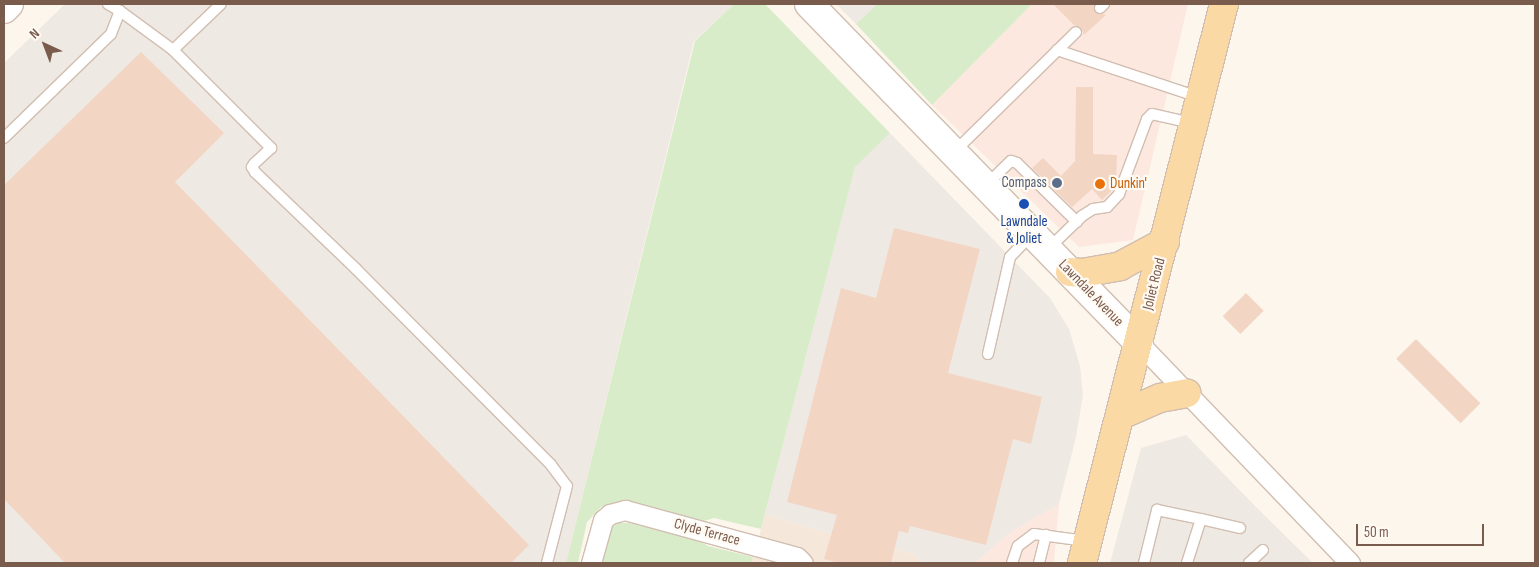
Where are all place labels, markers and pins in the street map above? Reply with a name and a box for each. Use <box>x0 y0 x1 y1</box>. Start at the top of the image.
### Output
place label: Compass <box>1001 174 1047 192</box>
place label: Dunkin' <box>1110 175 1147 193</box>
marker: Compass <box>1051 177 1063 189</box>
marker: Dunkin' <box>1094 178 1106 190</box>
marker: Lawndale & Joliet <box>1018 198 1030 210</box>
place label: Lawndale & Joliet <box>1001 212 1047 247</box>

